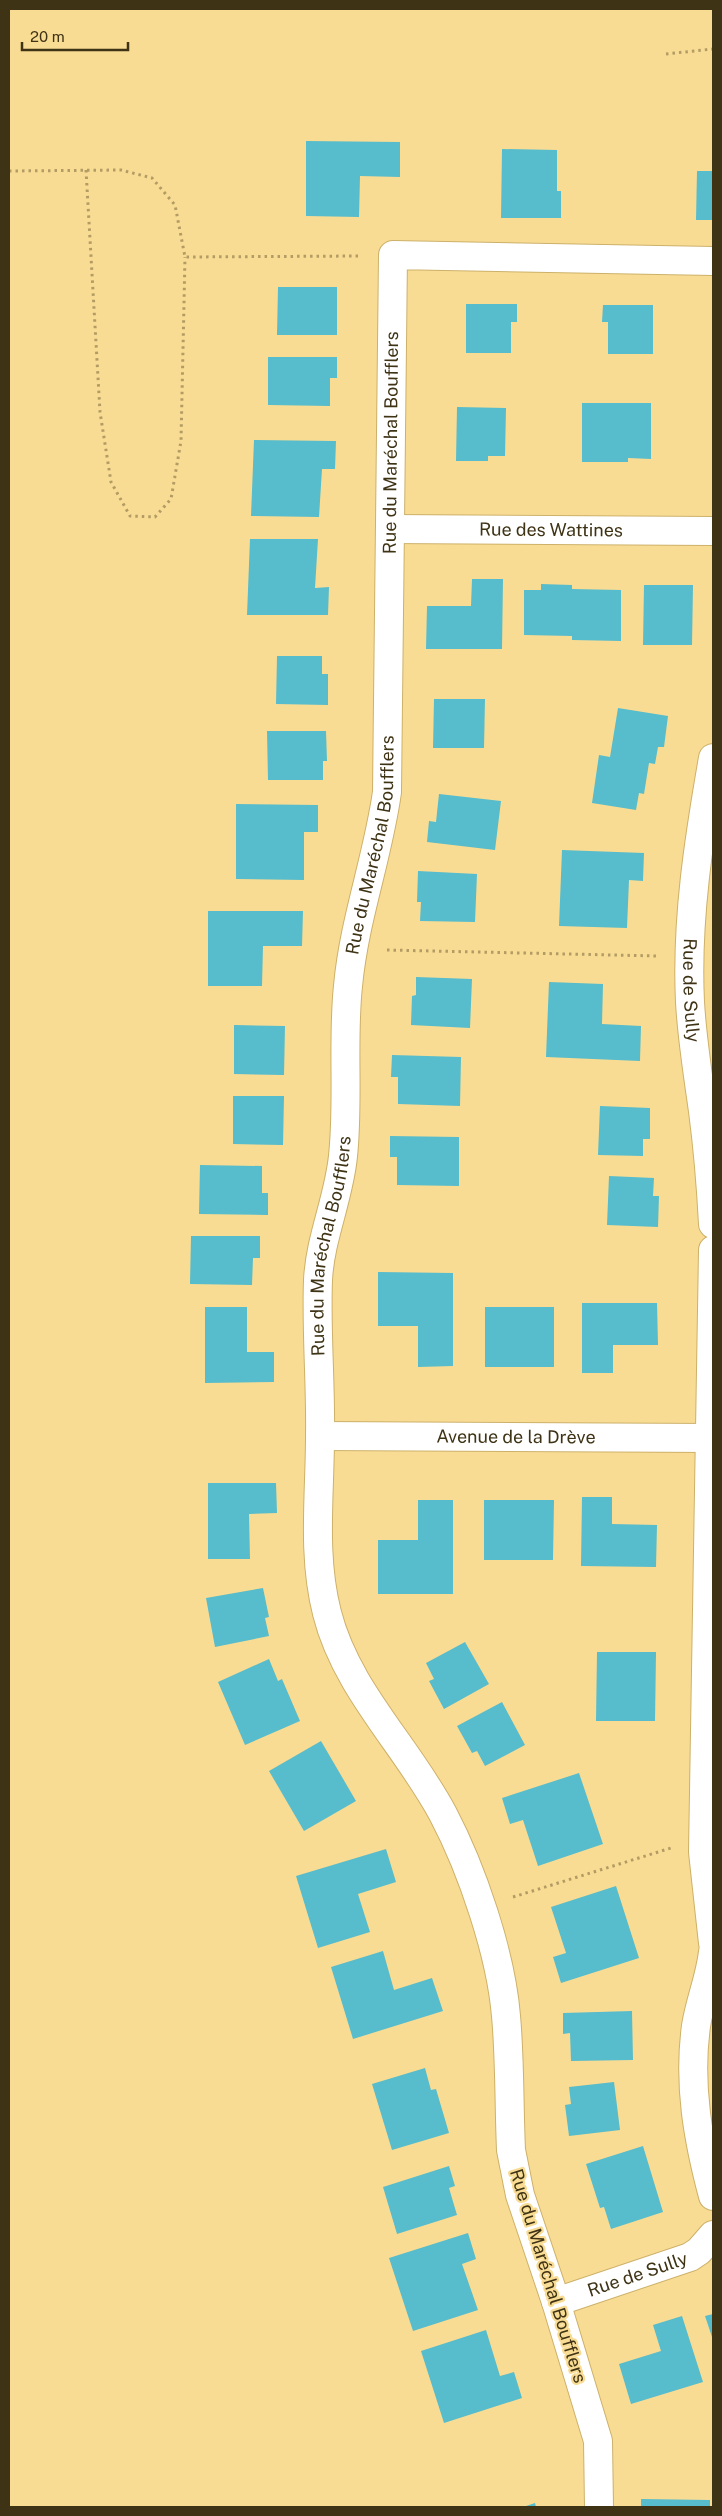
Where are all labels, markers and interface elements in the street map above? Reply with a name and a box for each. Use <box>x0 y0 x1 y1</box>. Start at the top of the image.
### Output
scale bar <box>22 20 129 52</box>
text: 20 m <box>30 28 65 45</box>
street label: Rue du Maréchal Boufflers <box>379 331 402 554</box>
street label: Rue des Wattines <box>479 519 623 540</box>
street label: Rue du Maréchal Boufflers <box>341 735 398 956</box>
street label: Rue de Sully <box>679 938 705 1044</box>
street label: Rue du Maréchal Boufflers <box>307 1135 355 1357</box>
street label: Avenue de la Drève <box>436 1426 596 1447</box>
street label: Rue du Maréchal Boufflers <box>506 2166 591 2385</box>
street label: Rue de Sully <box>584 2247 691 2301</box>

